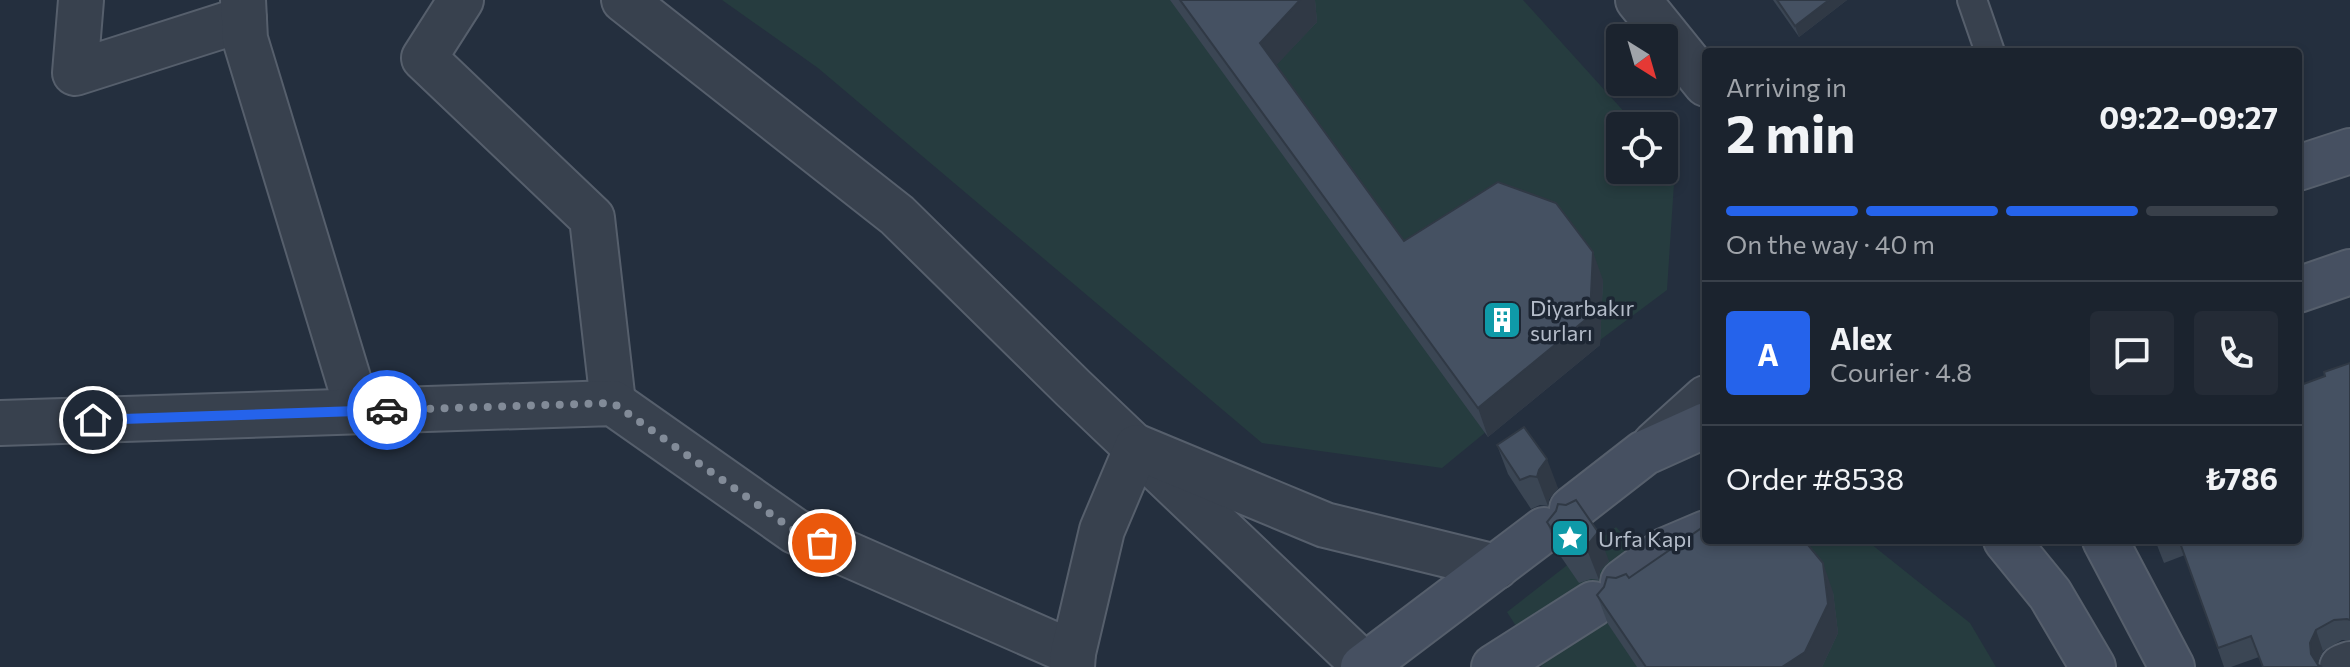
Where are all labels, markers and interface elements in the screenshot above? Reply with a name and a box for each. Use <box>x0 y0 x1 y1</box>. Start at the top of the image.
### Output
north arrow <box>1606 24 1678 96</box>
map controls <box>1606 24 1678 184</box>
text: Arriving in <box>1726 71 1847 102</box>
text: 09:22–09:27 <box>2099 98 2278 135</box>
text: 2 min <box>1726 100 1855 164</box>
button: locate <box>1606 112 1678 184</box>
text: On the way · 40 m <box>1726 228 1935 259</box>
place label: Diyarbakır surları <box>1530 294 1634 346</box>
building icon: Diyarbakır surları <box>1481 299 1523 341</box>
button: chat <box>2090 311 2174 395</box>
button: phone <box>2194 311 2278 395</box>
text: Alex <box>1830 319 1893 356</box>
text: A <box>1757 335 1779 372</box>
text: Courier · 4.8 <box>1830 356 1972 387</box>
courier <box>347 370 427 450</box>
pin <box>59 386 127 454</box>
icon: car <box>365 388 409 432</box>
icon: home <box>71 398 115 442</box>
text: Order #8538 <box>1726 459 1904 496</box>
text: ₺786 <box>2205 459 2278 496</box>
pin <box>788 509 856 577</box>
place icon: Urfa Kapı <box>1549 517 1591 559</box>
icon: bag <box>800 521 844 565</box>
place label: Urfa Kapı <box>1598 525 1692 552</box>

